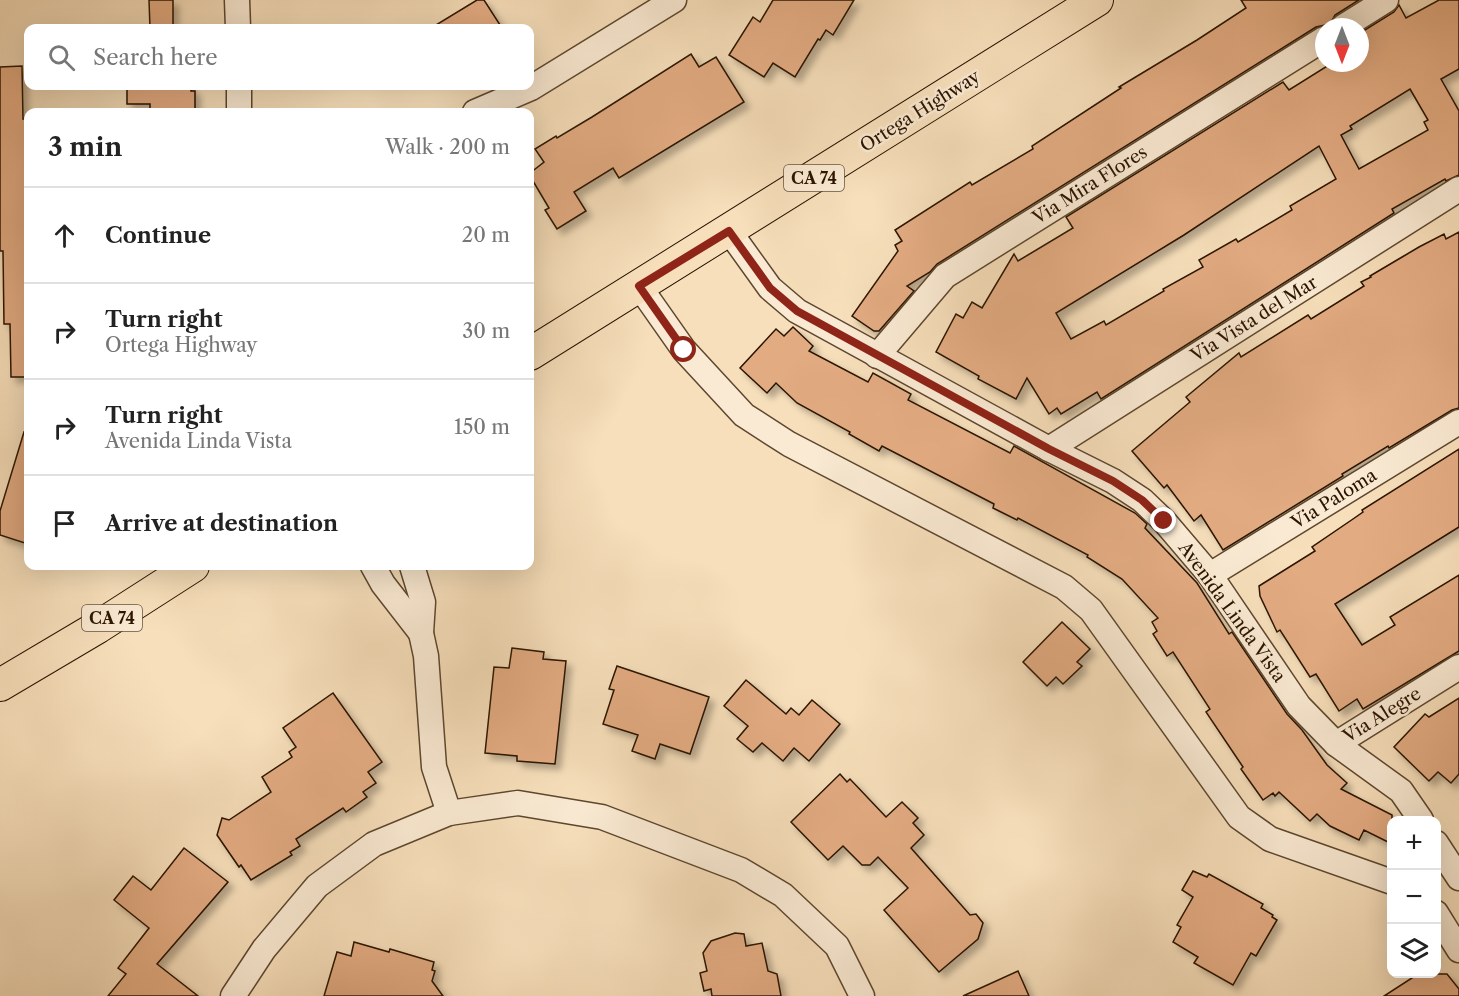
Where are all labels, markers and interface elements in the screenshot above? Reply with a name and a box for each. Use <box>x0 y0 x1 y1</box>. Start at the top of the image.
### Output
north arrow <box>1315 18 1369 72</box>
search box <box>24 24 534 90</box>
icon: search <box>45 41 78 74</box>
text: Search here <box>93 44 218 71</box>
street label: Ortega Highway <box>856 65 985 157</box>
text: 3 min <box>48 131 122 163</box>
text: Walk · 200 m <box>385 135 510 159</box>
street label: Via Mira Flores <box>1028 141 1151 230</box>
road number: CA 74 <box>784 165 844 191</box>
icon: ahead <box>48 219 81 252</box>
text: Continue <box>105 222 211 249</box>
text: 20 m <box>462 223 510 247</box>
street label: Via Vista del Mar <box>1186 271 1322 367</box>
text: Turn right <box>105 306 223 333</box>
icon: right <box>48 315 81 348</box>
text: 30 m <box>462 319 510 343</box>
text: Ortega Highway <box>105 333 257 357</box>
route start <box>670 336 696 362</box>
text: Turn right <box>105 402 223 429</box>
icon: right <box>48 411 81 444</box>
text: 150 m <box>454 415 510 439</box>
text: Avenida Linda Vista <box>105 429 292 453</box>
street label: Via Paloma <box>1286 464 1381 534</box>
icon: arrive <box>48 507 81 540</box>
route end <box>1150 507 1176 533</box>
text: Arrive at destination <box>105 510 338 537</box>
street label: Avenida Linda Vista <box>1173 537 1291 687</box>
road number: CA 74 <box>82 605 142 631</box>
street label: Via Alegre <box>1338 682 1425 748</box>
map controls <box>1387 816 1441 978</box>
button: + <box>1387 816 1441 870</box>
button: − <box>1387 870 1441 924</box>
button: layers <box>1387 924 1441 978</box>

